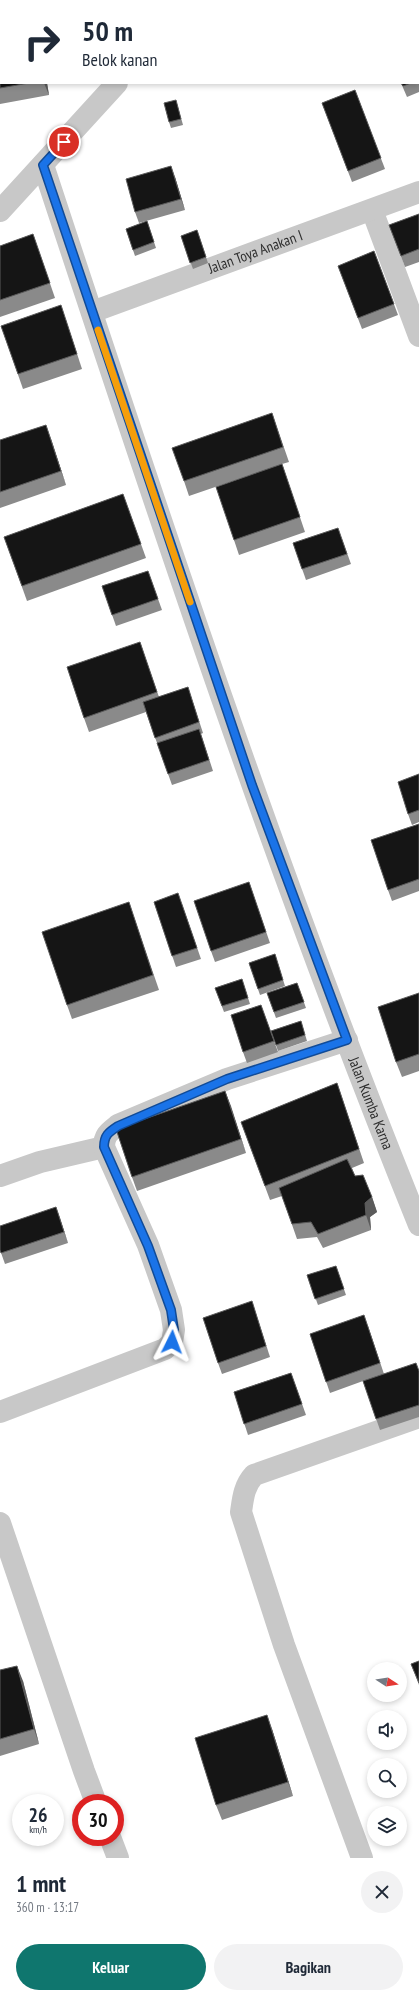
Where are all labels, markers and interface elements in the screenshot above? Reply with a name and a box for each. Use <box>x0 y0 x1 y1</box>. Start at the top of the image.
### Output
text: 50 m <box>82 12 133 49</box>
icon: right <box>16 16 68 68</box>
text: Belok kanan <box>82 48 157 71</box>
pin <box>47 125 81 159</box>
icon: arrive <box>53 131 75 153</box>
street label: Jalan Toya Anakan I <box>204 226 305 278</box>
street label: Jalan Kumba Karna <box>344 1053 398 1152</box>
position arrow <box>151 1321 193 1363</box>
north arrow <box>367 1662 407 1702</box>
map controls <box>367 1662 407 1846</box>
button: sound <box>367 1710 407 1750</box>
button: search <box>367 1758 407 1798</box>
speed limit sign: 30 <box>72 1794 124 1846</box>
text: 26 <box>28 1802 48 1828</box>
button: layers <box>367 1806 407 1846</box>
text: km/h <box>29 1823 47 1836</box>
text: 1 mnt <box>16 1868 66 1899</box>
button: close <box>361 1871 403 1913</box>
text: 360 m · 13:17 <box>16 1899 79 1916</box>
button: Keluar <box>16 1944 206 1990</box>
button: Bagikan <box>214 1944 403 1990</box>

